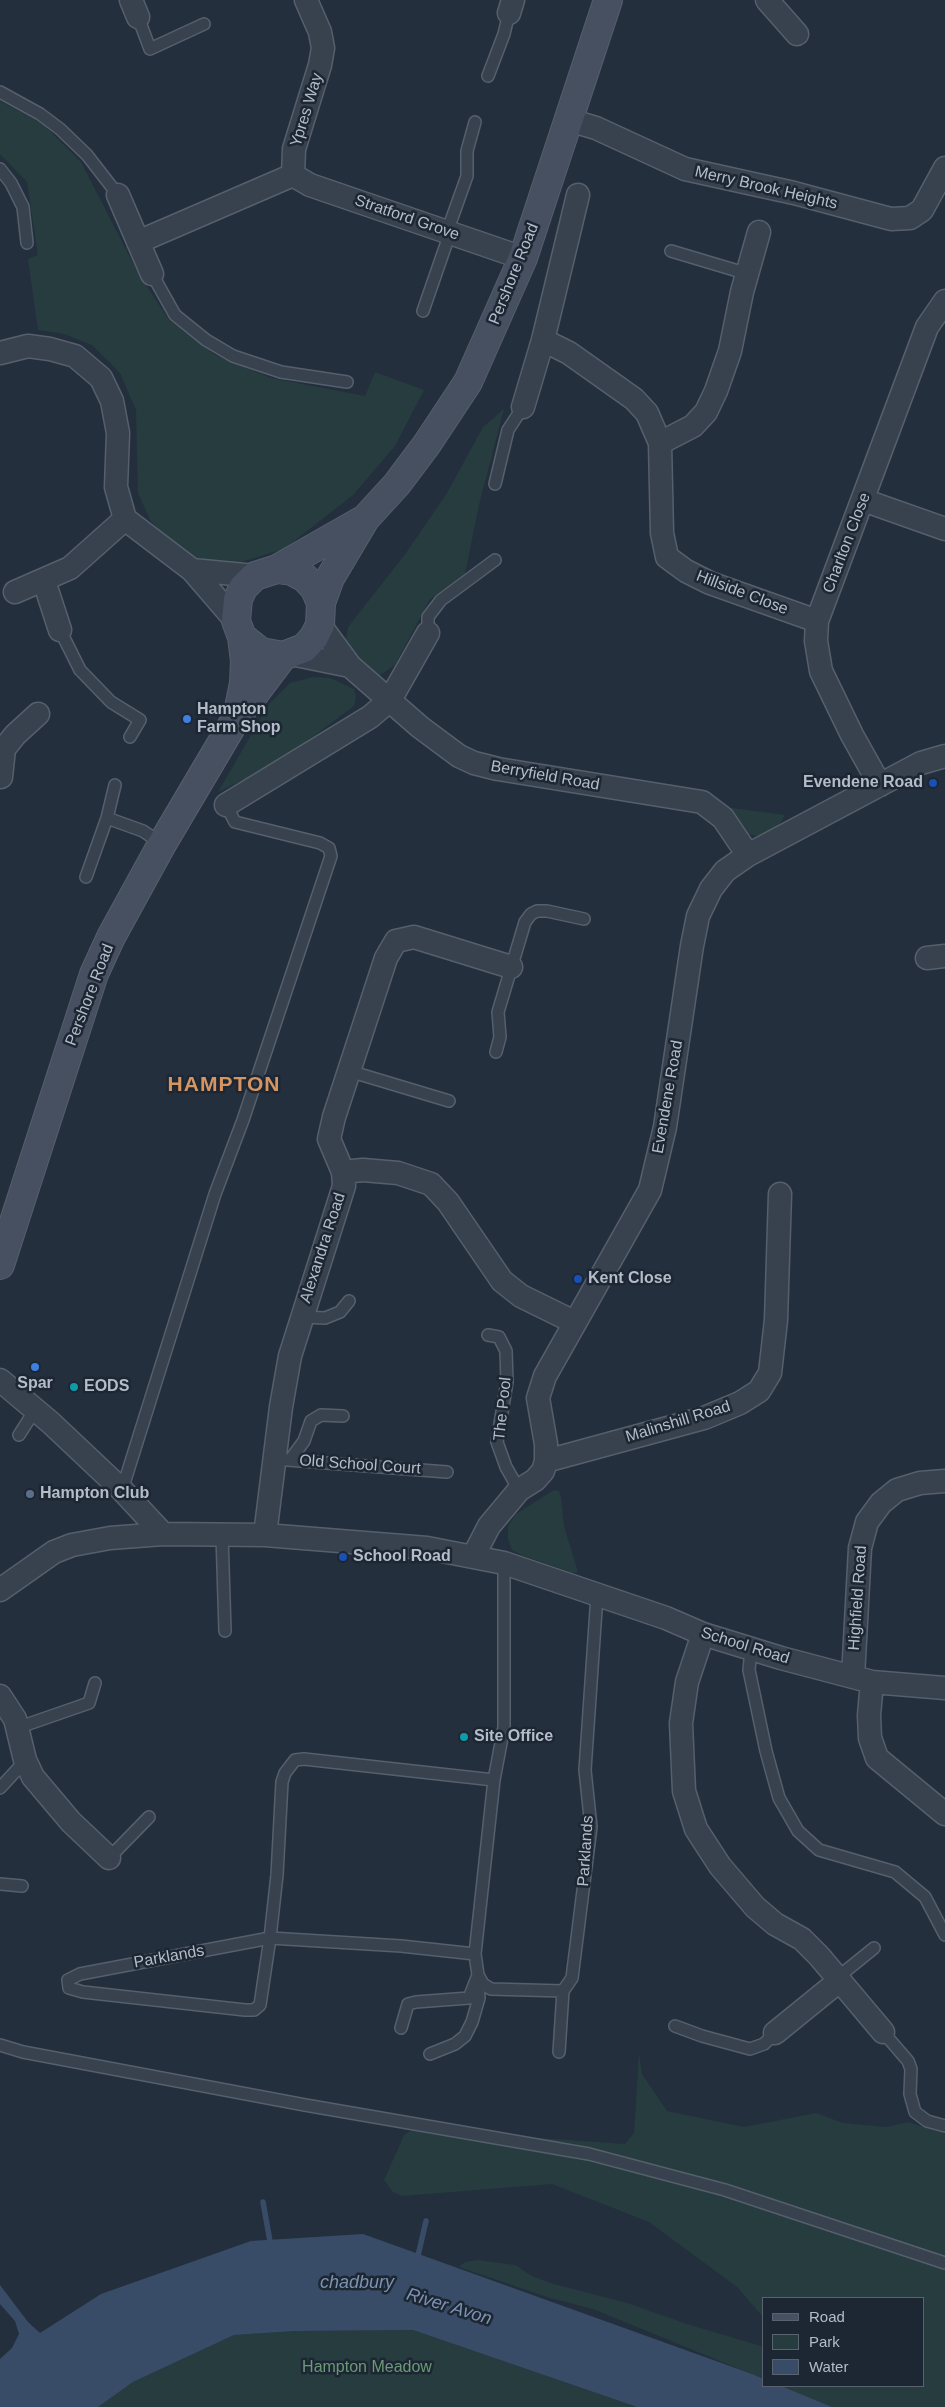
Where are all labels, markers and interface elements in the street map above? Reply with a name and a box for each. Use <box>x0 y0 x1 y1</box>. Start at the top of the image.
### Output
street label: Ypres Way <box>287 71 327 149</box>
street label: Merry Brook Heights <box>693 162 839 214</box>
street label: Stratford Grove <box>352 191 462 245</box>
street label: Pershore Road <box>485 221 543 327</box>
street label: Charlton Close <box>819 490 875 596</box>
street label: Hillside Close <box>693 567 791 619</box>
place label: Hampton Farm Shop <box>197 700 281 738</box>
marker: Hampton Farm Shop <box>181 713 193 725</box>
street label: Berryfield Road <box>489 757 601 795</box>
place label: Evendene Road <box>803 773 923 793</box>
marker: Evendene Road <box>927 777 939 789</box>
street label: Pershore Road <box>62 941 118 1049</box>
street label: Evendene Road <box>649 1039 687 1155</box>
district label: HAMPTON <box>167 1072 281 1098</box>
street label: Alexandra Road <box>296 1190 350 1306</box>
place label: Kent Close <box>588 1269 672 1289</box>
marker: Kent Close <box>572 1273 584 1285</box>
marker: Spar <box>29 1361 41 1373</box>
place label: Spar <box>17 1374 53 1394</box>
street label: The Pool <box>490 1376 516 1442</box>
place label: EODS <box>84 1377 129 1397</box>
marker: EODS <box>68 1381 80 1393</box>
street label: Malinshill Road <box>623 1397 733 1447</box>
street label: Old School Court <box>299 1451 421 1479</box>
place label: Hampton Club <box>40 1484 149 1504</box>
marker: Hampton Club <box>24 1488 36 1500</box>
street label: Highfield Road <box>845 1545 871 1651</box>
place label: School Road <box>353 1547 451 1567</box>
marker: School Road <box>337 1551 349 1563</box>
street label: School Road <box>698 1623 792 1669</box>
place label: Site Office <box>474 1727 553 1747</box>
marker: Site Office <box>458 1731 470 1743</box>
street label: Parklands <box>574 1815 598 1887</box>
street label: Parklands <box>132 1941 206 1973</box>
water label: chadbury <box>320 2272 394 2294</box>
water label: River Avon <box>404 2284 494 2330</box>
legend <box>762 2297 925 2387</box>
text: Road <box>809 2308 845 2325</box>
text: Park <box>809 2333 840 2350</box>
park label: Hampton Meadow <box>302 2358 432 2378</box>
text: Water <box>809 2358 848 2375</box>

